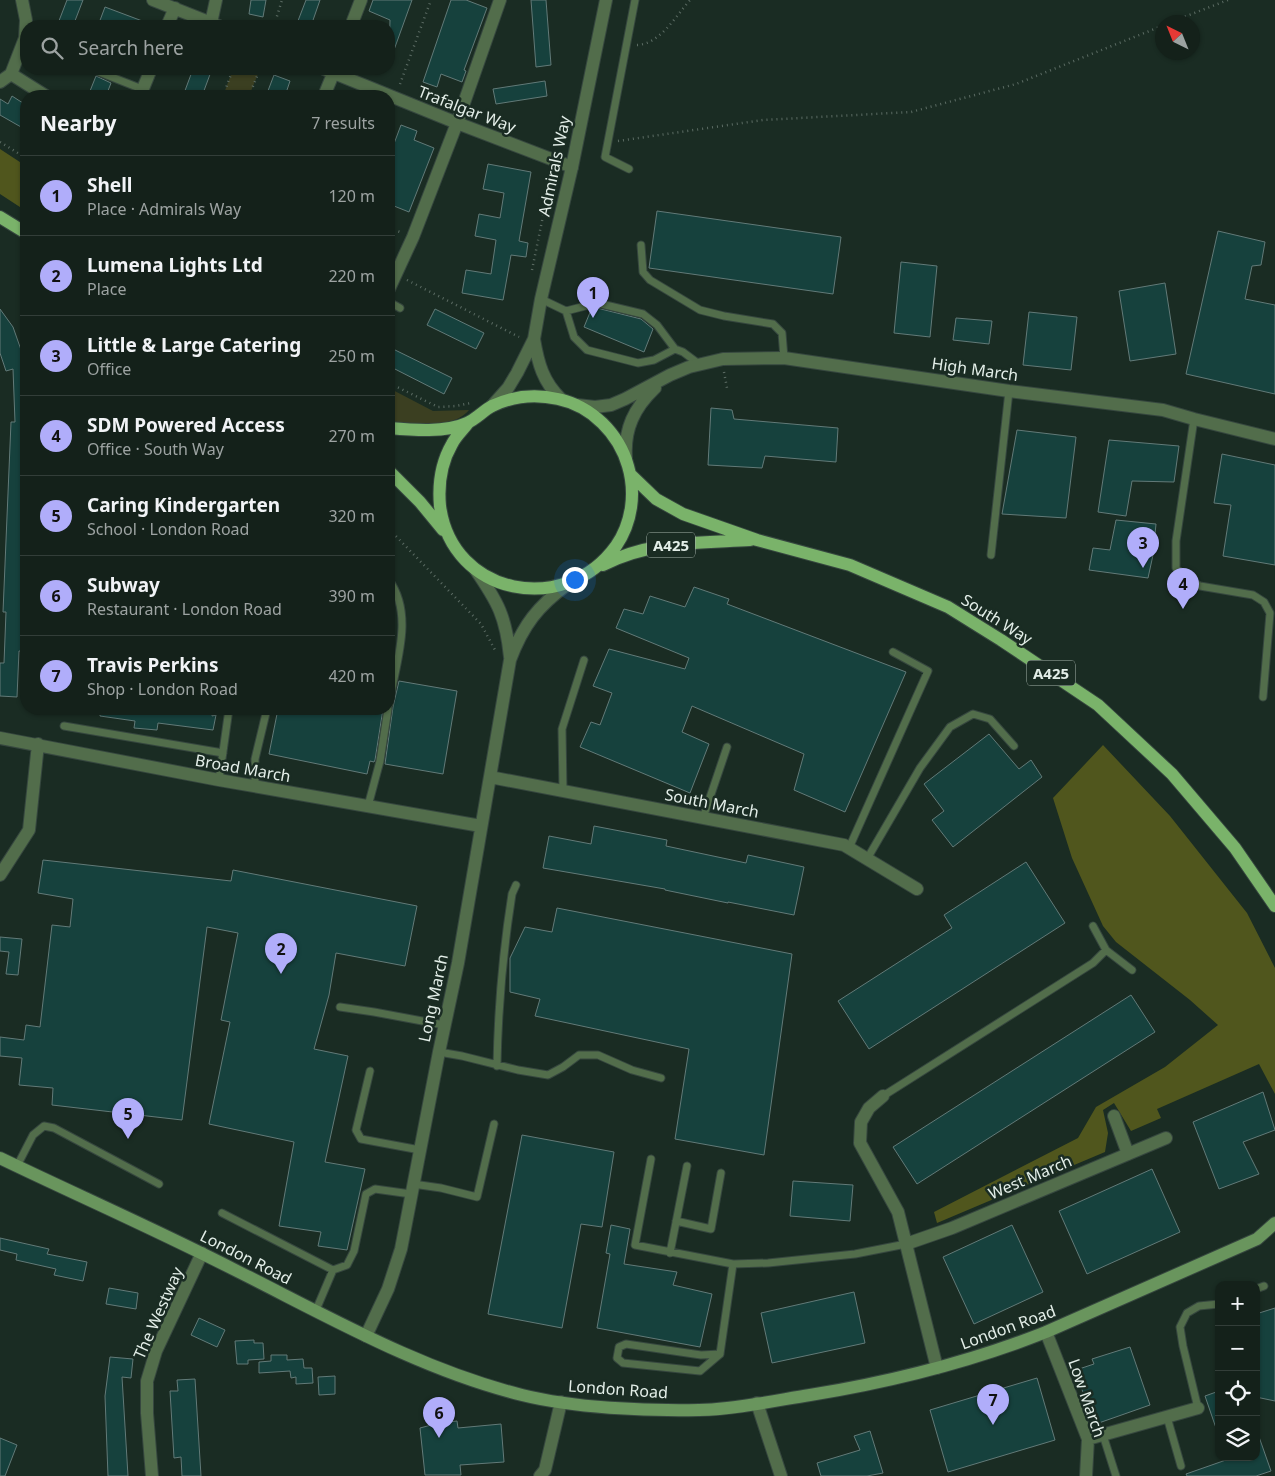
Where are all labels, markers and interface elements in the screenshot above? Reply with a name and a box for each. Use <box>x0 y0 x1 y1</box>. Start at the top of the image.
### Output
north arrow <box>1155 15 1200 60</box>
search box <box>20 20 395 75</box>
icon: search <box>38 34 66 62</box>
text: Search here <box>78 35 184 61</box>
street label: Trafalgar Way <box>415 80 520 138</box>
text: Nearby <box>40 109 116 137</box>
text: 7 results <box>311 112 375 134</box>
street label: Admirals Way <box>533 113 576 218</box>
text: Shell <box>87 172 133 198</box>
text: 1 <box>51 185 61 207</box>
text: 120 m <box>328 185 375 207</box>
text: Place · Admirals Way <box>87 198 241 220</box>
text: Lumena Lights Ltd <box>87 252 263 278</box>
text: 2 <box>51 265 61 287</box>
text: 220 m <box>328 265 375 287</box>
pin: 1 <box>577 277 609 318</box>
text: Place <box>87 278 127 300</box>
text: Little & Large Catering <box>87 332 301 358</box>
text: 3 <box>51 345 61 367</box>
text: 250 m <box>328 345 375 367</box>
street label: High March <box>930 352 1020 386</box>
text: Office <box>87 358 131 380</box>
text: SDM Powered Access <box>87 412 285 438</box>
text: 4 <box>51 425 61 447</box>
text: 270 m <box>328 425 375 447</box>
text: Office · South Way <box>87 438 224 460</box>
text: Caring Kindergarten <box>87 492 280 518</box>
text: 5 <box>51 505 61 527</box>
text: 320 m <box>328 505 375 527</box>
text: School · London Road <box>87 518 249 540</box>
pin: 3 <box>1127 527 1159 568</box>
road number: A425 <box>647 532 695 558</box>
your location <box>562 567 588 593</box>
pin: 4 <box>1167 568 1199 609</box>
text: Subway <box>87 572 160 598</box>
text: 6 <box>51 585 61 607</box>
text: 390 m <box>328 585 375 607</box>
street label: South Way <box>957 589 1037 650</box>
text: Restaurant · London Road <box>87 598 282 620</box>
text: Travis Perkins <box>87 652 219 678</box>
road number: A425 <box>1027 660 1075 686</box>
text: 7 <box>51 665 61 687</box>
text: 420 m <box>328 665 375 687</box>
text: Shop · London Road <box>87 678 238 700</box>
street label: Broad March <box>193 749 293 787</box>
street label: South March <box>663 783 761 823</box>
pin: 2 <box>265 933 297 974</box>
street label: Long March <box>413 952 453 1044</box>
pin: 5 <box>112 1098 144 1139</box>
street label: West March <box>985 1150 1075 1204</box>
street label: London Road <box>196 1225 296 1289</box>
street label: The Westway <box>128 1263 188 1363</box>
map controls <box>1215 1281 1260 1461</box>
button: + <box>1215 1281 1260 1326</box>
street label: London Road <box>957 1300 1059 1354</box>
button: − <box>1215 1326 1260 1371</box>
street label: Low March <box>1063 1356 1111 1440</box>
button: locate <box>1215 1371 1260 1416</box>
street label: London Road <box>567 1375 669 1403</box>
pin: 7 <box>977 1384 1009 1425</box>
pin: 6 <box>423 1397 455 1438</box>
button: layers <box>1215 1416 1260 1461</box>

